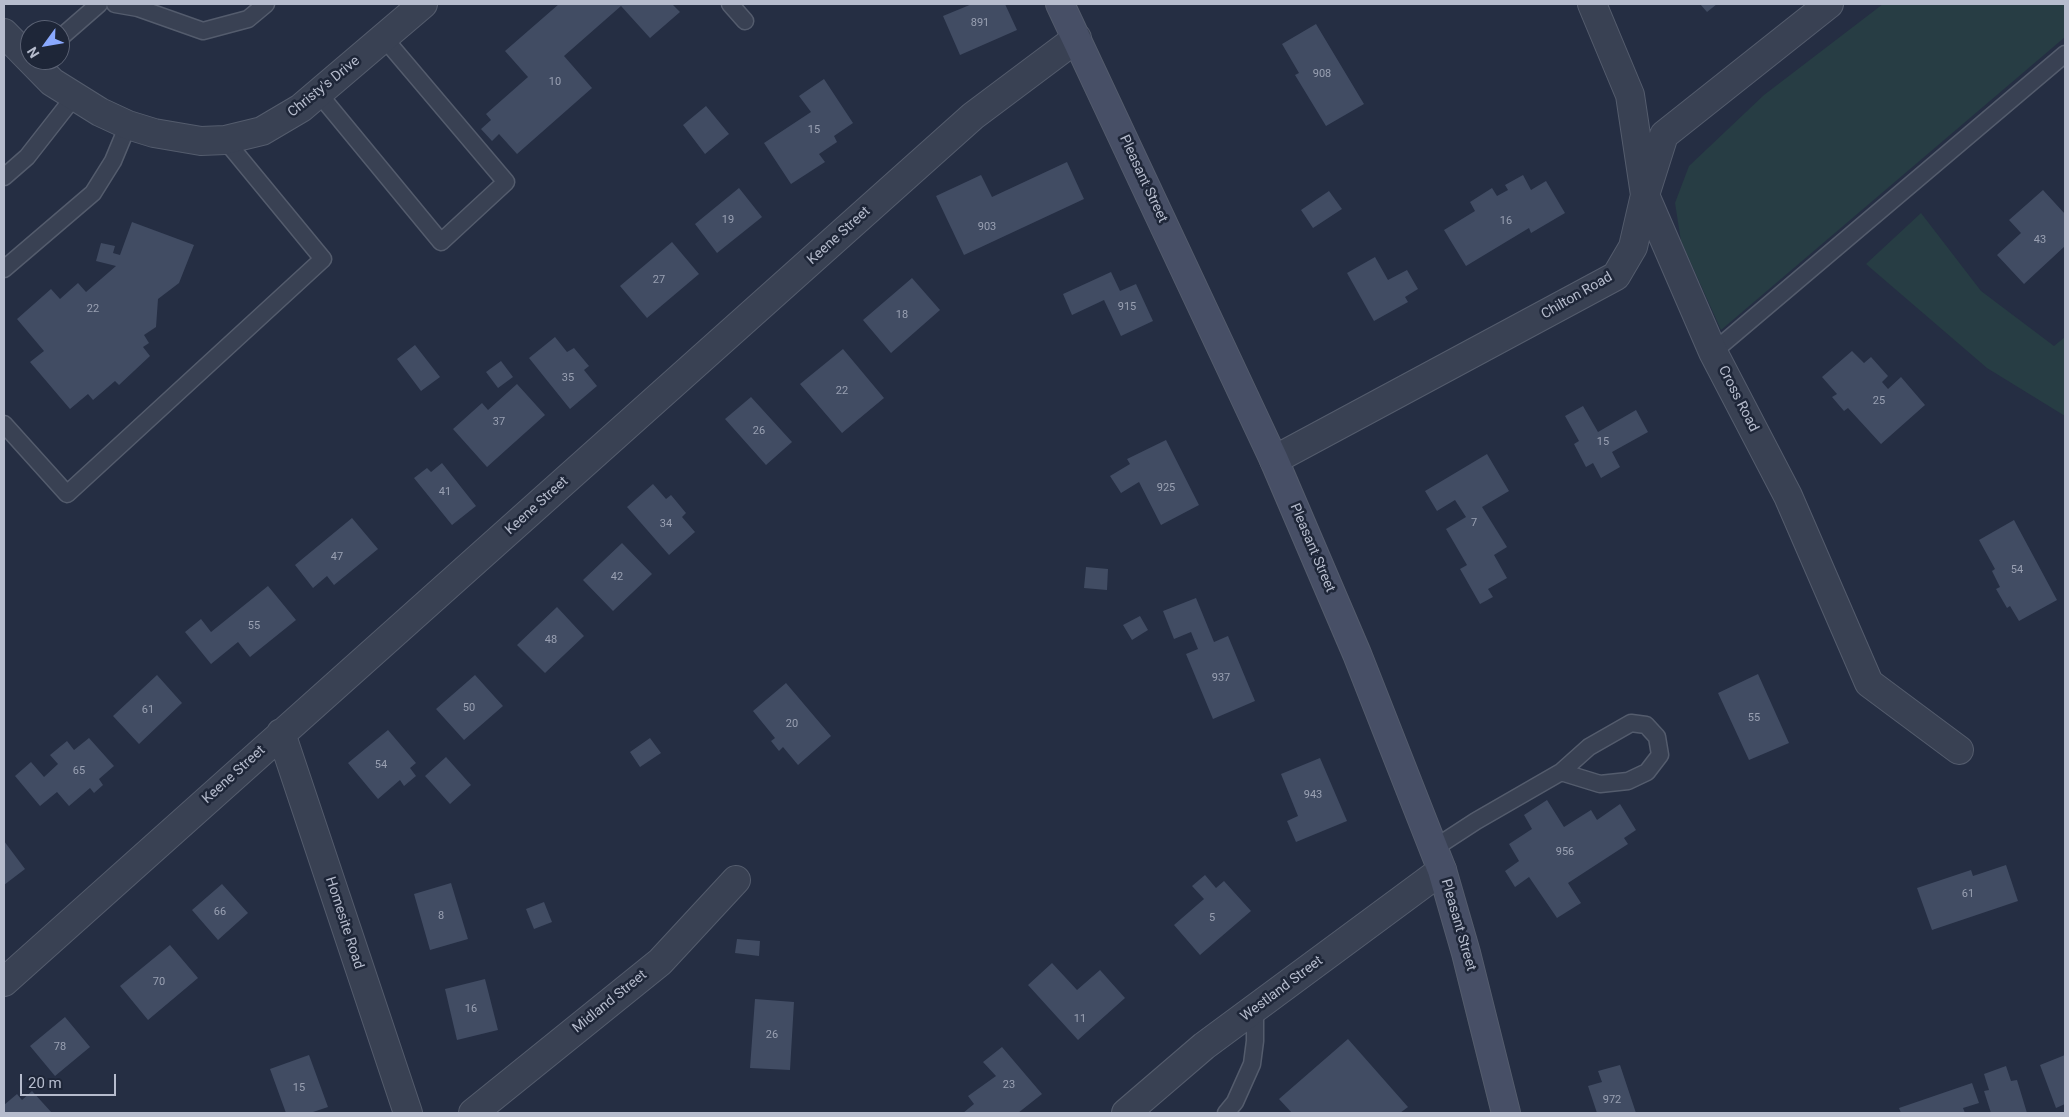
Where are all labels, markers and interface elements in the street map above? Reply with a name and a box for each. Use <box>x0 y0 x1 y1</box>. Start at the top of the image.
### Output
house number: 891 <box>971 16 989 30</box>
north arrow <box>20 20 70 70</box>
text: N <box>24 44 43 61</box>
street label: Christy's Drive <box>285 53 363 121</box>
house number: 908 <box>1313 67 1331 81</box>
house number: 10 <box>549 75 561 89</box>
house number: 15 <box>808 123 820 137</box>
street label: Pleasant Street <box>1115 132 1171 226</box>
street label: Keene Street <box>804 203 874 269</box>
house number: 19 <box>722 213 734 227</box>
house number: 16 <box>1500 214 1512 228</box>
house number: 903 <box>978 220 996 234</box>
house number: 43 <box>2034 233 2046 247</box>
street label: Chilton Road <box>1538 269 1616 323</box>
house number: 27 <box>653 273 665 287</box>
house number: 915 <box>1118 300 1136 314</box>
house number: 22 <box>87 302 99 316</box>
house number: 18 <box>896 308 908 322</box>
street label: Cross Road <box>1714 363 1762 435</box>
house number: 35 <box>562 371 574 385</box>
house number: 22 <box>836 384 848 398</box>
house number: 25 <box>1873 394 1885 408</box>
house number: 37 <box>493 415 505 429</box>
house number: 26 <box>753 424 765 438</box>
house number: 15 <box>1597 435 1609 449</box>
street label: Keene Street <box>502 473 572 539</box>
house number: 925 <box>1157 481 1175 495</box>
house number: 41 <box>439 485 451 499</box>
street label: Pleasant Street <box>1286 501 1338 595</box>
house number: 7 <box>1471 516 1477 530</box>
house number: 34 <box>660 517 672 531</box>
house number: 47 <box>331 550 343 564</box>
house number: 54 <box>2011 563 2023 577</box>
house number: 42 <box>611 570 623 584</box>
house number: 55 <box>248 619 260 633</box>
house number: 48 <box>545 633 557 647</box>
house number: 937 <box>1212 671 1230 685</box>
house number: 50 <box>463 701 475 715</box>
house number: 61 <box>142 703 154 717</box>
house number: 55 <box>1748 711 1760 725</box>
house number: 20 <box>786 717 798 731</box>
street label: Keene Street <box>199 742 269 808</box>
house number: 54 <box>375 758 387 772</box>
house number: 65 <box>73 764 85 778</box>
house number: 943 <box>1304 788 1322 802</box>
house number: 956 <box>1556 845 1574 859</box>
street label: Homesite Road <box>321 875 367 971</box>
street label: Pleasant Street <box>1437 877 1479 973</box>
house number: 61 <box>1962 887 1974 901</box>
house number: 66 <box>214 905 226 919</box>
house number: 8 <box>438 909 444 923</box>
house number: 5 <box>1209 911 1215 925</box>
street label: Westland Street <box>1238 953 1326 1025</box>
street label: Midland Street <box>570 967 650 1037</box>
house number: 70 <box>153 975 165 989</box>
house number: 16 <box>465 1002 477 1016</box>
house number: 11 <box>1074 1012 1086 1026</box>
house number: 26 <box>766 1028 778 1042</box>
house number: 78 <box>54 1040 66 1054</box>
scale bar <box>22 1064 119 1096</box>
text: 20 m <box>28 1074 62 1092</box>
house number: 23 <box>1003 1078 1015 1092</box>
house number: 15 <box>293 1081 305 1095</box>
house number: 972 <box>1603 1093 1621 1107</box>

